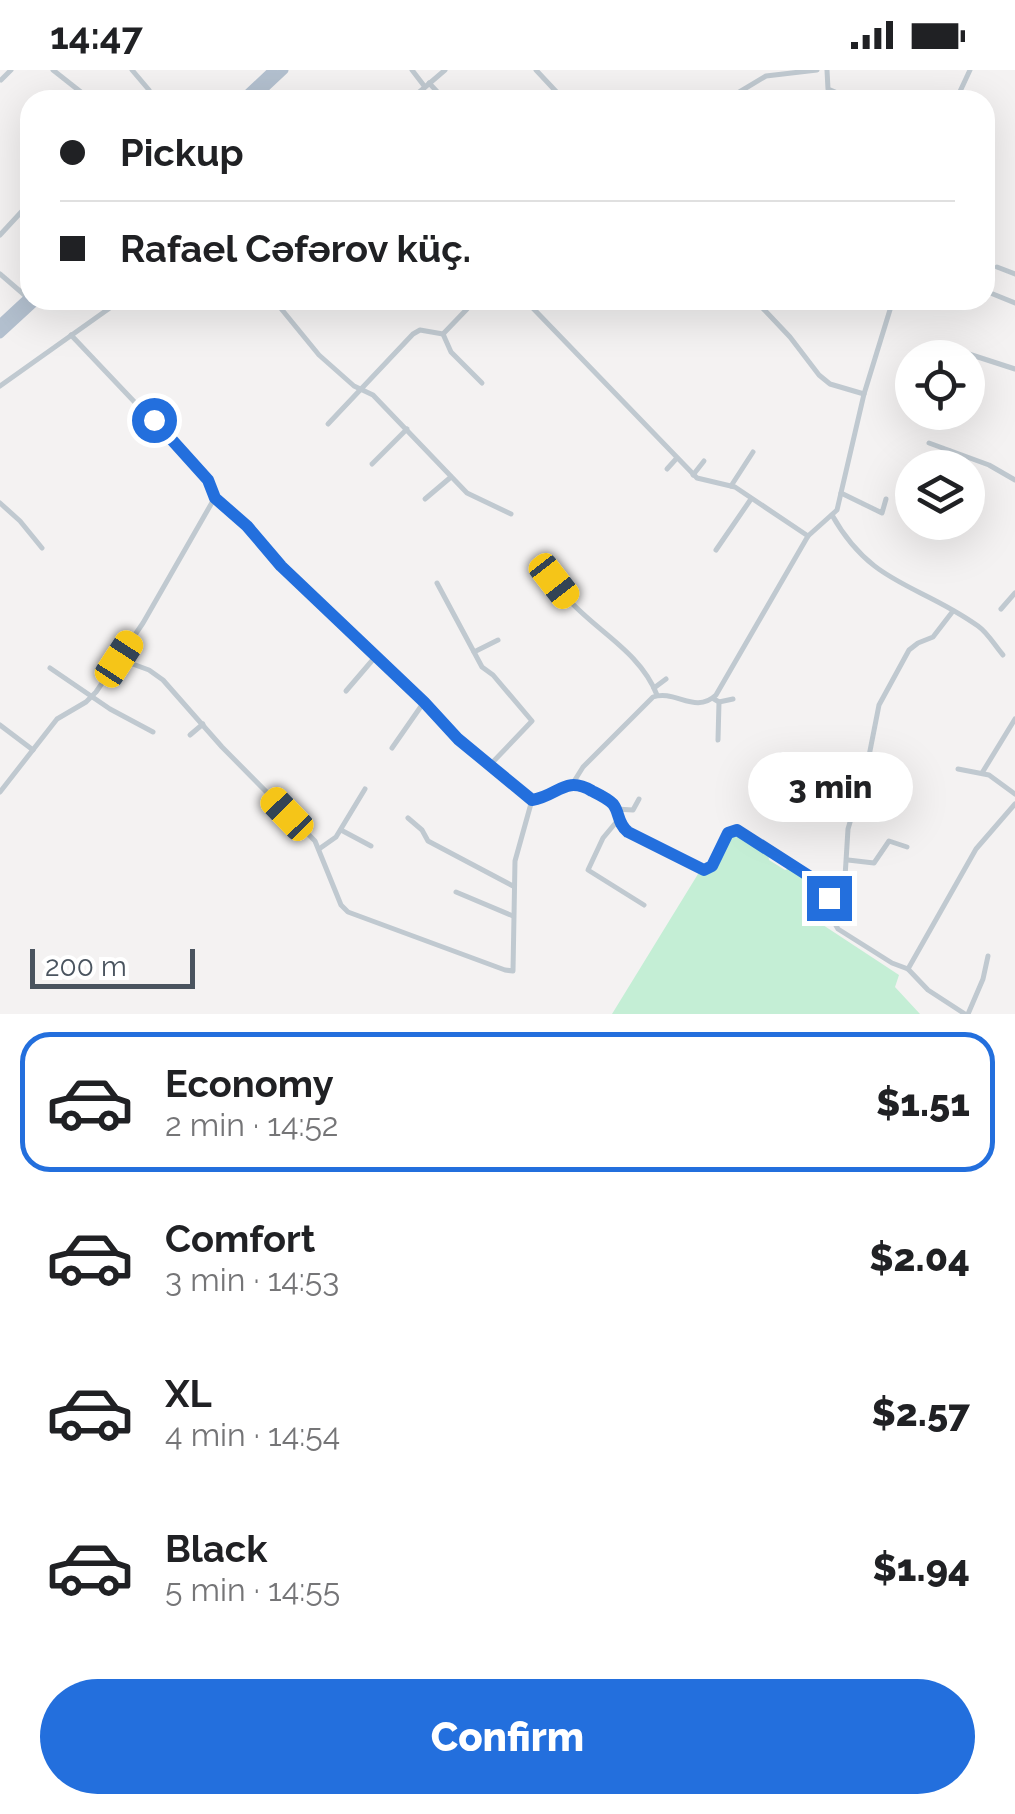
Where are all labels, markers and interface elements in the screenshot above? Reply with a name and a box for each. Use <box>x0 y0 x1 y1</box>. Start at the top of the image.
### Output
text: 14:47 <box>50 13 143 58</box>
text: Pickup <box>120 130 244 175</box>
text: Rafael Cəfərov küç. <box>120 226 471 271</box>
map controls <box>895 340 985 540</box>
button: locate <box>895 340 985 430</box>
route start <box>132 398 177 443</box>
button: layers <box>895 450 985 540</box>
car <box>524 548 584 614</box>
car <box>90 626 148 692</box>
callout: 3 min <box>746 753 912 823</box>
text: 3 min <box>789 768 872 805</box>
car <box>255 782 319 846</box>
route end <box>807 876 852 921</box>
scale bar <box>30 944 195 988</box>
text: 200 m <box>45 950 127 983</box>
icon: car <box>45 1057 135 1147</box>
text: Economy <box>165 1061 334 1106</box>
text: $1.51 <box>876 1080 970 1125</box>
text: 2 min · 14:52 <box>165 1106 339 1143</box>
icon: car <box>45 1212 135 1302</box>
text: Comfort <box>165 1216 315 1261</box>
text: $2.04 <box>869 1235 970 1280</box>
text: 3 min · 14:53 <box>165 1261 339 1298</box>
icon: car <box>45 1367 135 1457</box>
text: XL <box>165 1371 212 1416</box>
text: $2.57 <box>871 1390 970 1435</box>
text: 4 min · 14:54 <box>165 1416 340 1453</box>
icon: car <box>45 1522 135 1612</box>
text: Black <box>165 1526 267 1571</box>
text: $1.94 <box>873 1545 970 1590</box>
text: 5 min · 14:55 <box>165 1571 340 1608</box>
button: Confirm <box>40 1679 975 1794</box>

